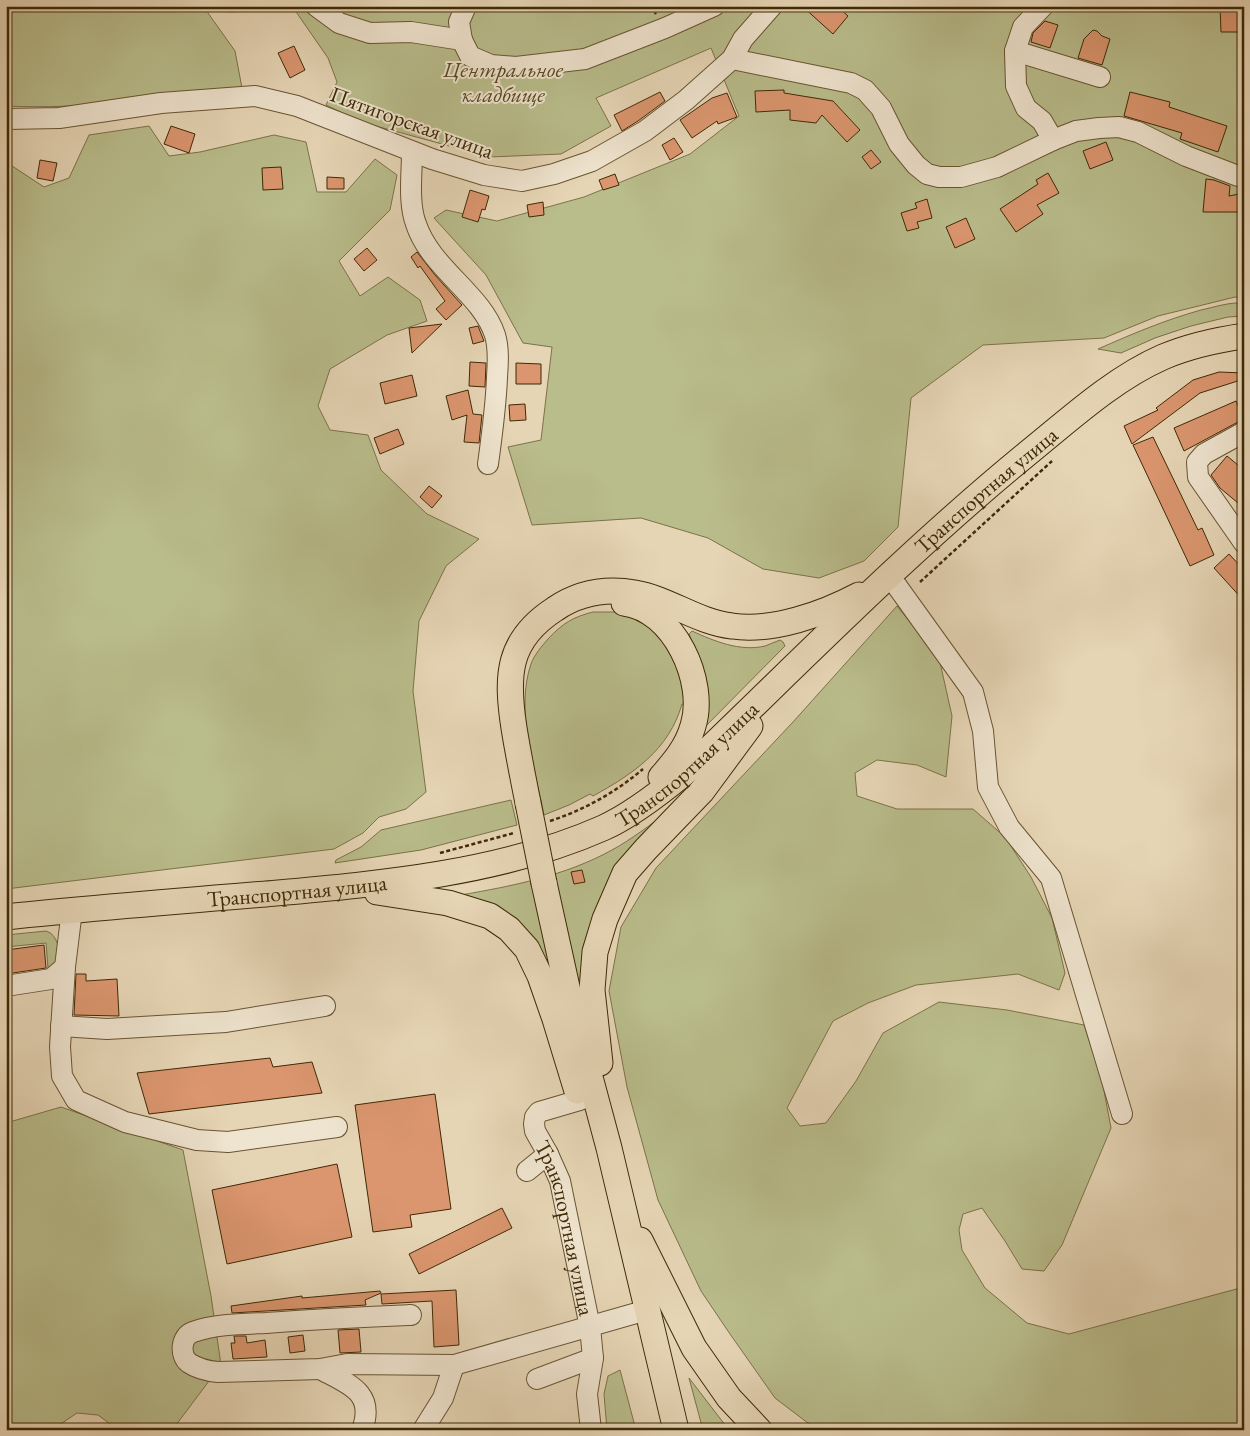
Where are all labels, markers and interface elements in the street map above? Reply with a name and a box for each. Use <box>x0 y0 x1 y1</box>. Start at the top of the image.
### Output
park label: Центральное кладбище <box>442 55 563 109</box>
street label: Пятигорская улица <box>326 79 498 166</box>
street label: Транспортная улица <box>908 420 1064 560</box>
street label: Транспортная улица <box>610 695 765 834</box>
street label: Транспортная улица <box>206 868 389 914</box>
street label: Транспортная улица <box>528 1135 601 1319</box>

